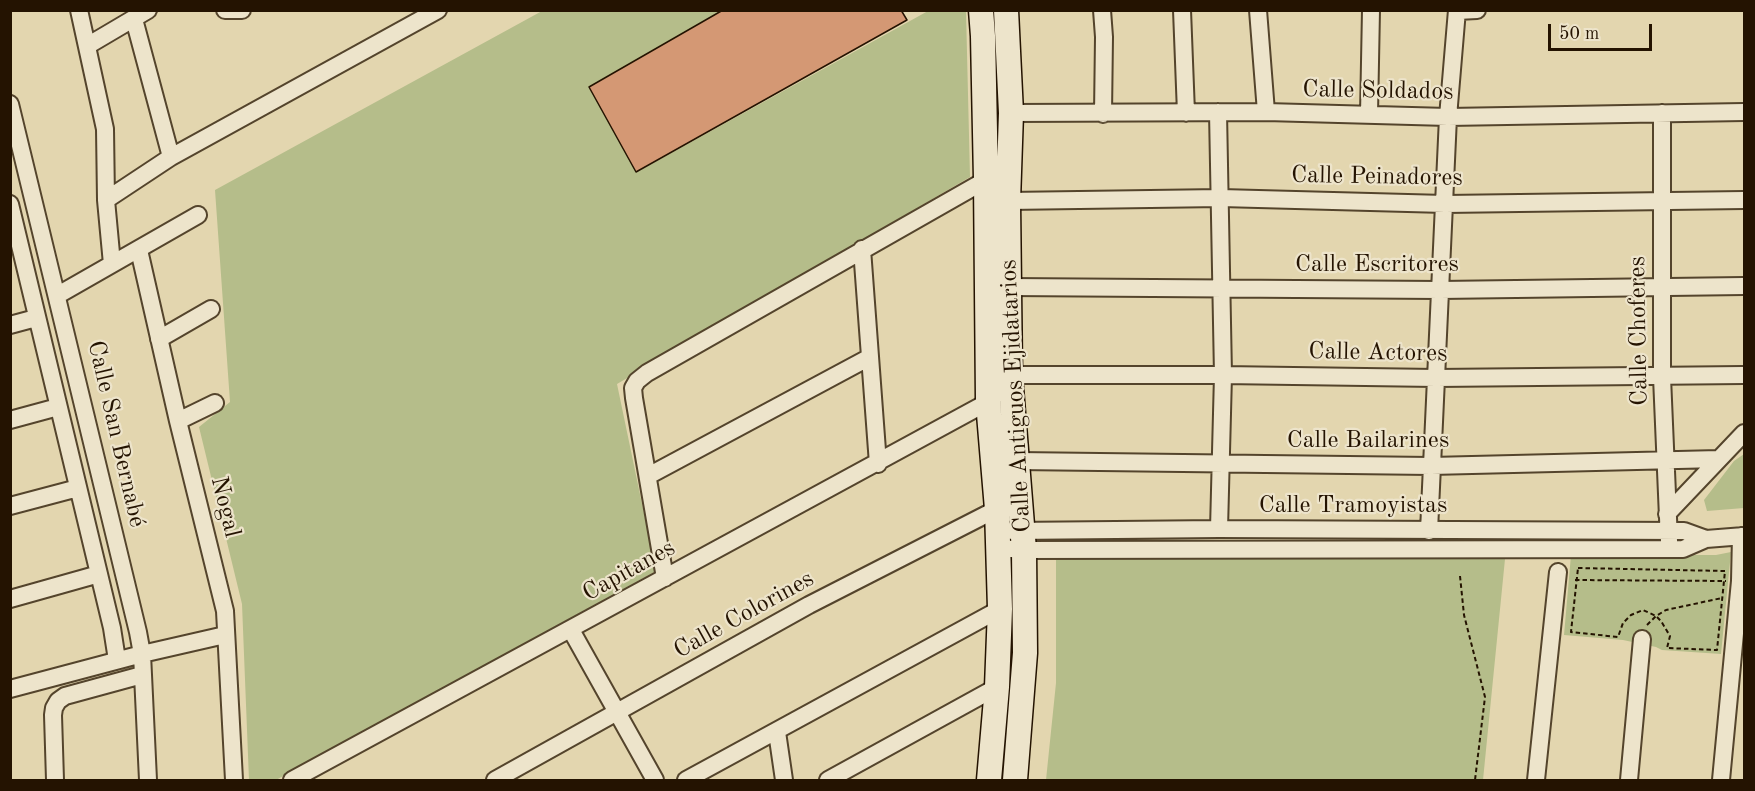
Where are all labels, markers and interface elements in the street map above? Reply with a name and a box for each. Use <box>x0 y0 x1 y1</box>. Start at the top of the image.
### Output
scale bar <box>1551 12 1654 50</box>
text: 50 m <box>1559 25 1599 43</box>
street label: Calle Soldados <box>1302 75 1454 107</box>
street label: Calle Peinadores <box>1291 161 1463 193</box>
street label: Calle Escritores <box>1295 251 1459 279</box>
street label: Calle Choferes <box>1623 256 1655 406</box>
street label: Calle Antiguos Ejidatarios <box>994 259 1038 533</box>
street label: Calle Actores <box>1308 337 1448 369</box>
street label: Calle San Bernabé <box>81 338 151 530</box>
street label: Calle Bailarines <box>1287 427 1449 455</box>
street label: Nogal <box>204 474 246 540</box>
street label: Calle Tramoyistas <box>1259 492 1447 520</box>
street label: Capitanes <box>578 534 680 608</box>
street label: Calle Colorines <box>669 565 819 665</box>

